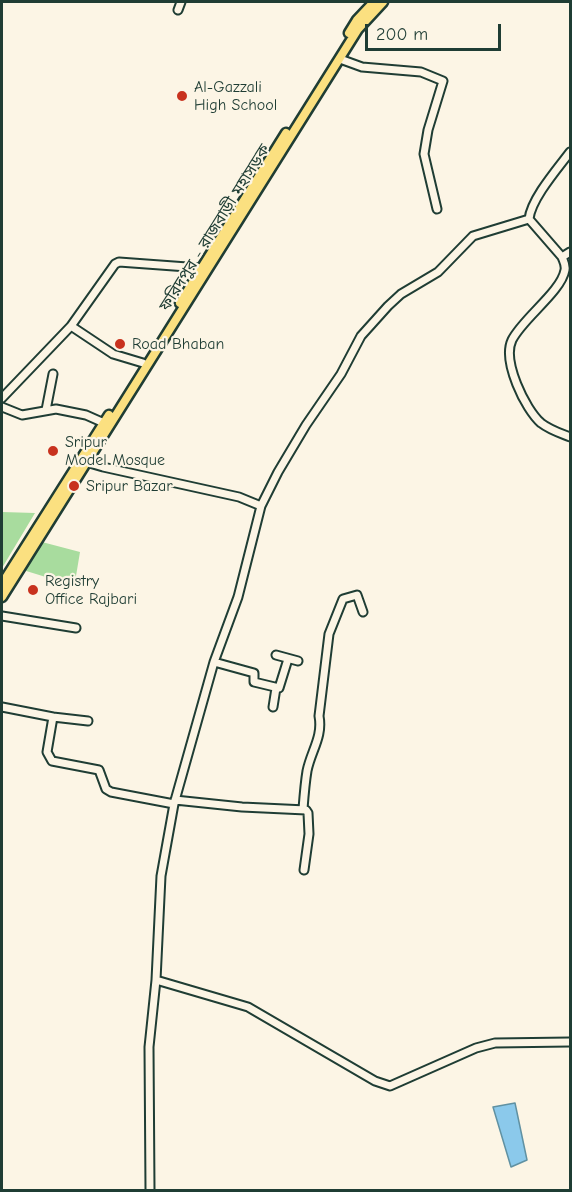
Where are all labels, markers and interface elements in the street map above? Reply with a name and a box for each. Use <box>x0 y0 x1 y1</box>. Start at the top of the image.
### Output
scale bar <box>368 12 504 50</box>
text: 200 m <box>376 24 428 45</box>
place label: Al-Gazzali High School <box>194 77 277 115</box>
marker: Al-Gazzali High School <box>175 89 189 103</box>
street label: ফরিদপুর - রাজবাড়ী মহাসড়ক <box>156 141 274 315</box>
place label: Road Bhaban <box>132 334 224 354</box>
marker: Road Bhaban <box>113 337 127 351</box>
place label: Sripur Model Mosque <box>65 432 165 470</box>
marker: Sripur Model Mosque <box>46 444 60 458</box>
place label: Sripur Bazar <box>86 476 173 496</box>
marker: Sripur Bazar <box>67 479 81 493</box>
place label: Registry Office Rajbari <box>45 571 137 609</box>
marker: Registry Office Rajbari <box>26 583 40 597</box>

